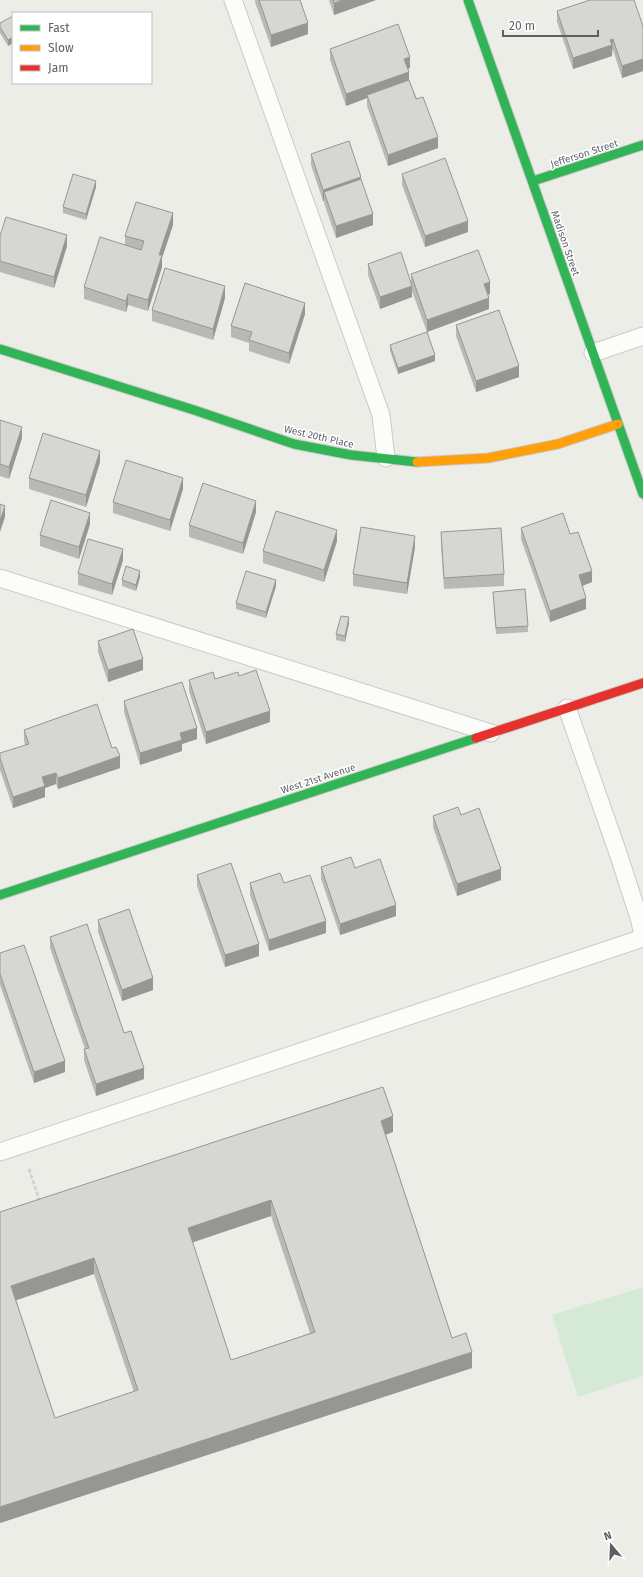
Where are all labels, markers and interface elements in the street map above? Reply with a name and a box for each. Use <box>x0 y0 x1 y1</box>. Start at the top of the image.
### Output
legend <box>12 12 152 84</box>
scale bar <box>503 12 598 38</box>
text: 20 m <box>509 19 535 33</box>
text: Fast <box>48 21 70 35</box>
text: Slow <box>48 41 74 55</box>
text: Jam <box>48 61 68 75</box>
street label: Jefferson Street <box>549 137 620 171</box>
street label: Madison Street <box>548 209 582 278</box>
street label: West 20th Place <box>283 423 355 451</box>
street label: West 21st Avenue <box>280 761 357 797</box>
north arrow <box>591 1525 631 1565</box>
text: N <box>602 1529 613 1543</box>

